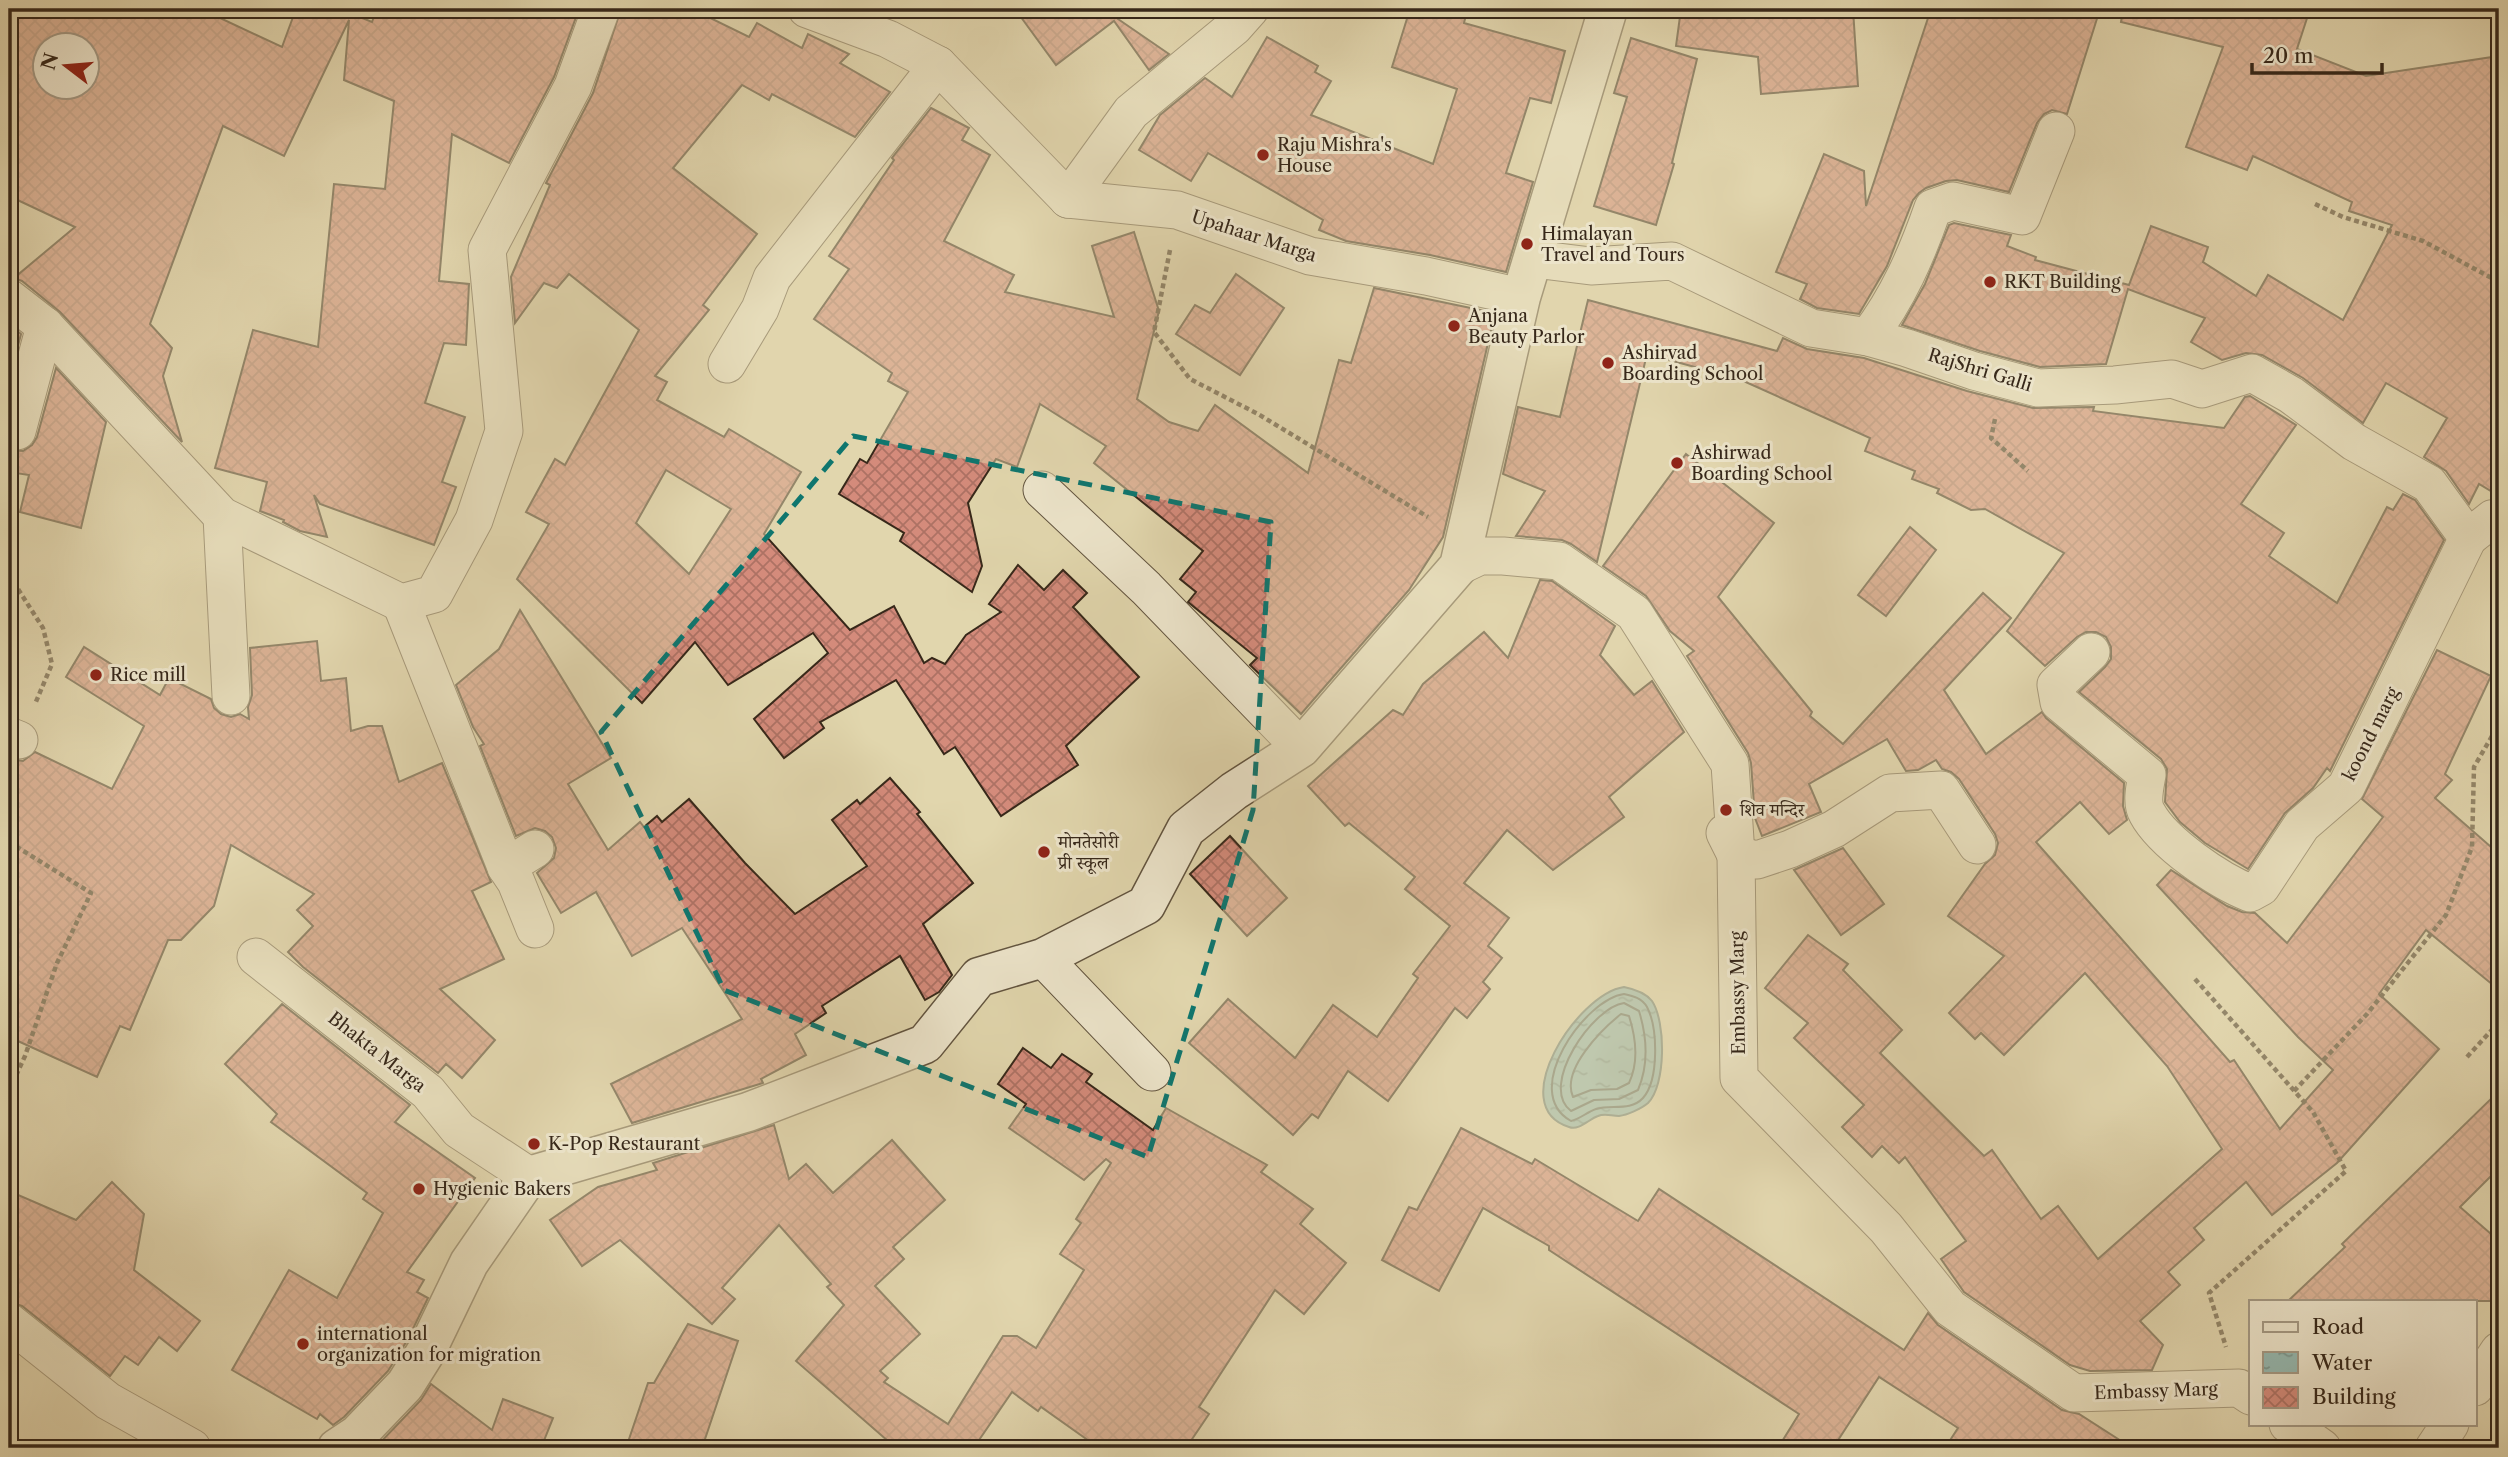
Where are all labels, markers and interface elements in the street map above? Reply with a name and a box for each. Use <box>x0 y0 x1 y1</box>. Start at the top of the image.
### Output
north arrow <box>32 32 102 102</box>
scale bar <box>2252 32 2382 76</box>
text: 20 m <box>2263 43 2314 68</box>
text: N <box>37 50 63 73</box>
place label: Raju Mishra's House <box>1277 134 1392 177</box>
marker: Raju Mishra's House <box>1255 147 1271 163</box>
street label: Upahaar Marga <box>1189 205 1320 267</box>
place label: Himalayan Travel and Tours <box>1541 223 1685 266</box>
marker: Himalayan Travel and Tours <box>1519 236 1535 252</box>
place label: RKT Building <box>2004 271 2121 293</box>
marker: RKT Building <box>1982 274 1998 290</box>
place label: Anjana Beauty Parlor <box>1467 305 1585 348</box>
marker: Anjana Beauty Parlor <box>1446 318 1462 334</box>
place label: Ashirvad Boarding School <box>1621 342 1763 385</box>
street label: RajShri Galli <box>1925 344 2035 396</box>
marker: Ashirvad Boarding School <box>1600 355 1616 371</box>
place label: Ashirwad Boarding School <box>1690 442 1832 485</box>
marker: Ashirwad Boarding School <box>1669 455 1685 471</box>
place label: Rice mill <box>110 664 186 686</box>
marker: Rice mill <box>88 667 104 683</box>
street label: koond marg <box>2338 683 2404 784</box>
place label: शिव मन्दिर <box>1739 799 1806 821</box>
marker: शिव मन्दिर <box>1718 802 1734 818</box>
place label: मोनतेसोरी प्री स्कूल <box>1057 831 1120 875</box>
marker: मोनतेसोरी प्री स्कूल <box>1036 844 1052 860</box>
street label: Embassy Marg <box>1726 930 1750 1055</box>
street label: Bhakta Marga <box>324 1007 431 1097</box>
place label: K-Pop Restaurant <box>548 1133 701 1155</box>
marker: K-Pop Restaurant <box>526 1136 542 1152</box>
place label: Hygienic Bakers <box>433 1178 571 1200</box>
marker: Hygienic Bakers <box>411 1181 427 1197</box>
legend <box>2249 1300 2476 1426</box>
text: Road <box>2312 1314 2364 1339</box>
place label: international organization for migration <box>317 1323 541 1366</box>
marker: international organization for migration <box>295 1336 311 1352</box>
text: Water <box>2311 1350 2372 1375</box>
street label: Embassy Marg <box>2094 1378 2219 1404</box>
text: Building <box>2312 1384 2397 1409</box>

